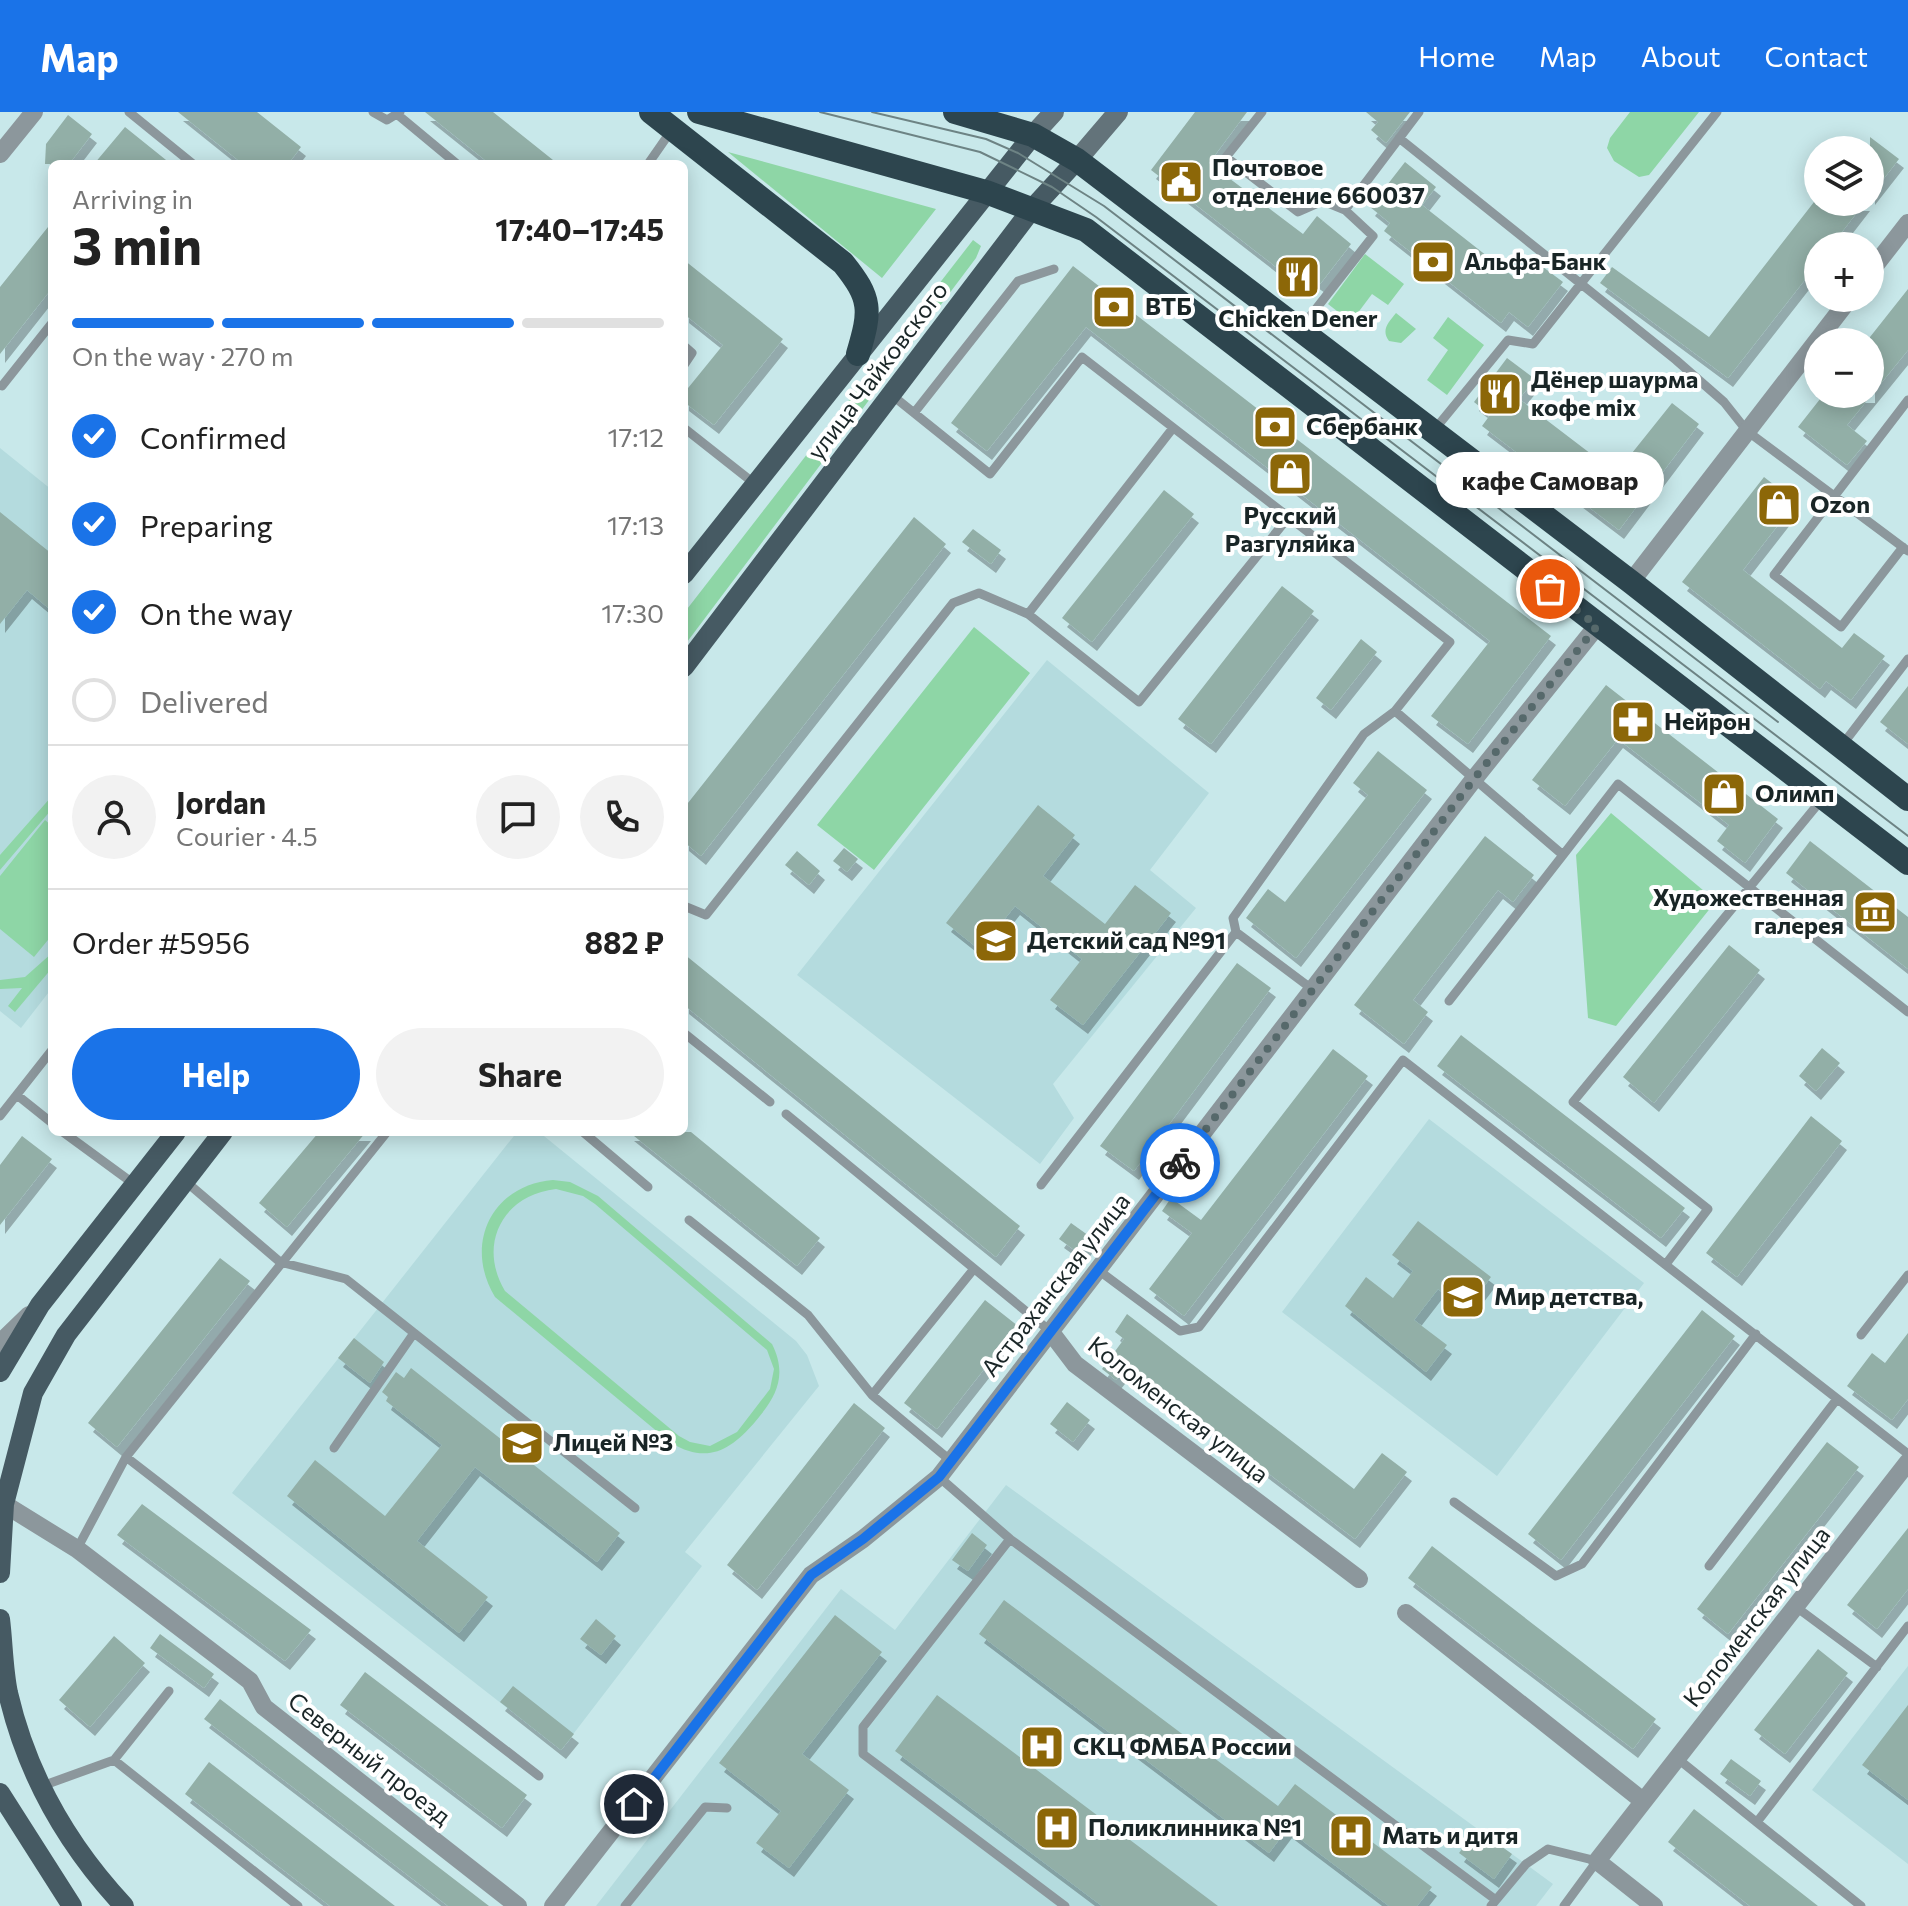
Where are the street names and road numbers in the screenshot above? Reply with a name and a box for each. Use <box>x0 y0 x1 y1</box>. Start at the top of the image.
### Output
street label: улица Чайковского <box>800 275 953 465</box>
street label: Астраханская улица <box>974 1187 1135 1381</box>
street label: Коломенская улица <box>1083 1329 1275 1488</box>
street label: Коломенская улица <box>1676 1520 1835 1712</box>
street label: Северный проезд <box>283 1685 457 1830</box>

